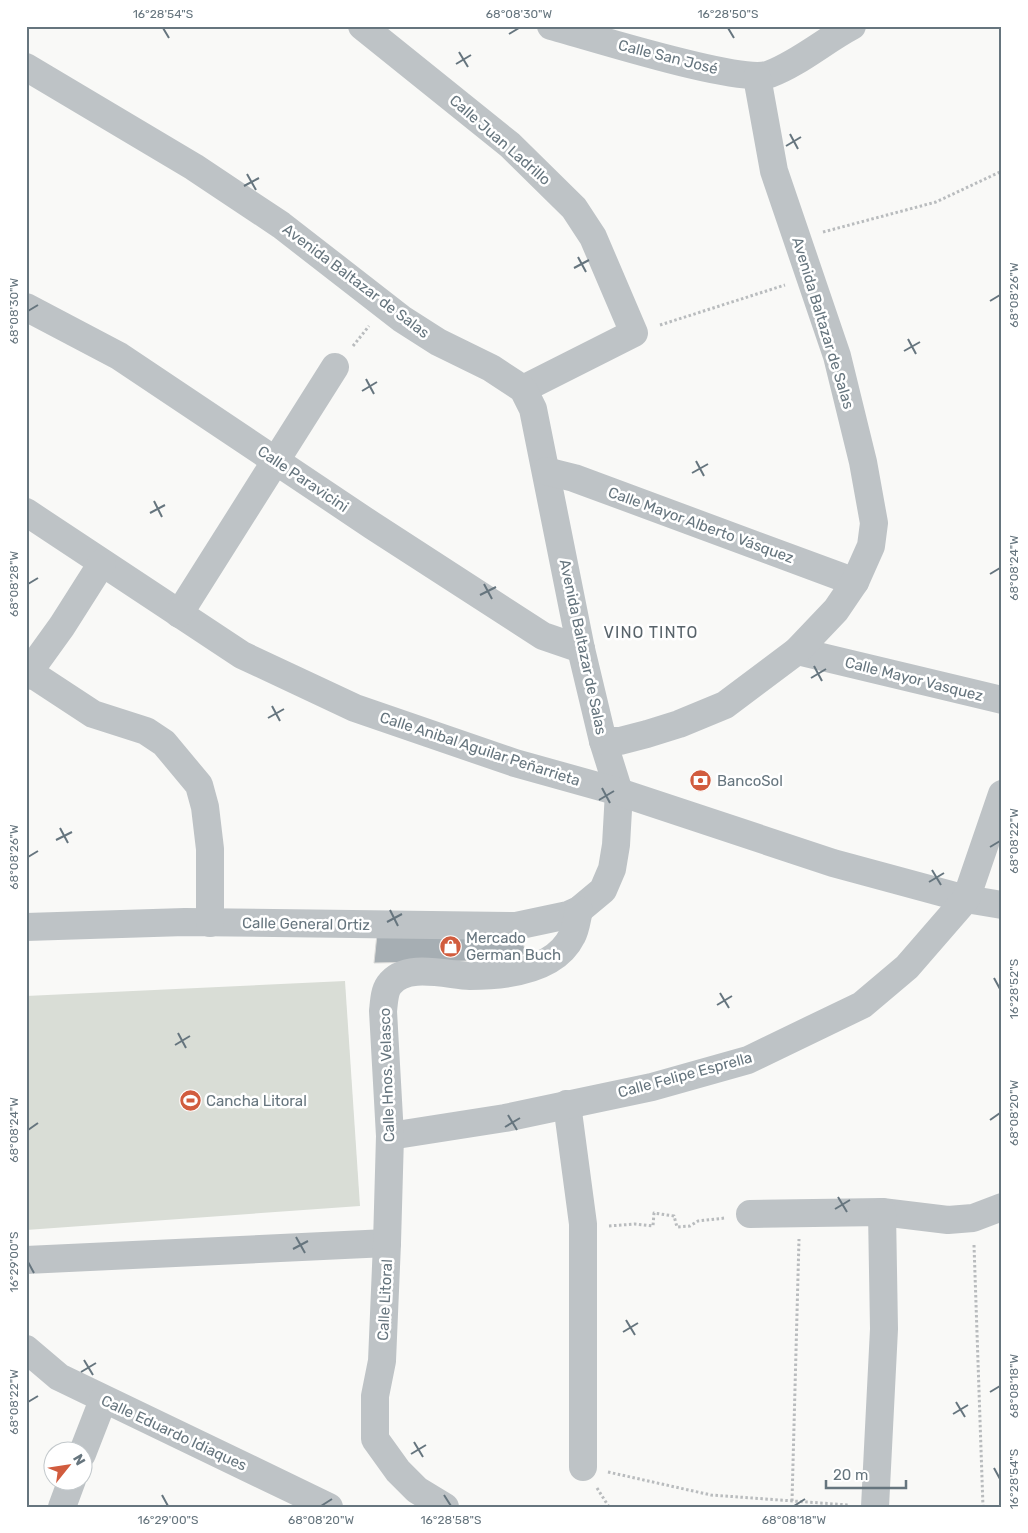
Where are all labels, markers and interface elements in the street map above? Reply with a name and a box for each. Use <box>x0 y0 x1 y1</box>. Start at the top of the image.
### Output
text: 16°28'54"S <box>133 7 193 21</box>
text: 68°08'30"W <box>486 7 553 21</box>
text: 16°28'50"S <box>697 7 759 21</box>
street label: Calle San José <box>616 36 720 78</box>
street label: Calle Juan Ladrillo <box>446 91 554 189</box>
street label: Avenida Baltazar de Salas <box>279 220 433 342</box>
street label: Avenida Baltazar de Salas <box>788 235 858 411</box>
text: 68°08'26"W <box>1007 262 1021 328</box>
text: 68°08'30"W <box>7 277 21 344</box>
street label: Calle Paravicini <box>254 442 352 516</box>
street label: Calle Mayor Alberto Vásquez <box>606 483 797 567</box>
text: 68°08'24"W <box>1007 535 1021 601</box>
text: 68°08'28"W <box>7 551 21 617</box>
street label: Avenida Baltazar de Salas <box>556 558 610 737</box>
district label: VINO TINTO <box>604 623 698 642</box>
street label: Calle Mayor Vasquez <box>843 653 985 705</box>
street label: Calle Anibal Aguilar Peñarrieta <box>378 708 582 790</box>
bank icon: BancoSol <box>689 769 713 793</box>
place label: BancoSol <box>717 772 783 790</box>
text: 68°08'22"W <box>1007 808 1021 874</box>
text: 68°08'26"W <box>7 824 21 890</box>
street label: Calle General Ortiz <box>242 914 370 934</box>
place label: Mercado German Buch <box>466 929 561 964</box>
shop icon: Mercado German Buch <box>438 935 462 959</box>
text: 16°28'52"S <box>1007 959 1021 1019</box>
street label: Calle Hnos. Velasco <box>376 1007 398 1143</box>
street label: Calle Felipe Esprella <box>616 1048 754 1102</box>
text: 68°08'20"W <box>1007 1080 1021 1146</box>
sports icon: Cancha Litoral <box>178 1089 202 1113</box>
place label: Cancha Litoral <box>206 1092 307 1110</box>
text: 68°08'24"W <box>7 1097 21 1163</box>
text: 16°29'00"S <box>7 1232 21 1293</box>
street label: Calle Litoral <box>374 1259 396 1341</box>
text: 68°08'18"W <box>1007 1353 1021 1418</box>
text: 68°08'22"W <box>7 1369 21 1435</box>
street label: Calle Eduardo Idiaques <box>98 1391 250 1475</box>
north arrow <box>42 1440 92 1490</box>
text: 16°28'54"S <box>1007 1449 1021 1509</box>
text: N <box>69 1451 89 1468</box>
scale bar <box>826 1458 906 1490</box>
text: 20 m <box>833 1466 868 1484</box>
text: 16°29'00"S <box>138 1513 199 1527</box>
text: 68°08'20"W <box>288 1513 354 1527</box>
text: 16°28'58"S <box>420 1513 482 1527</box>
text: 68°08'18"W <box>762 1513 827 1527</box>

